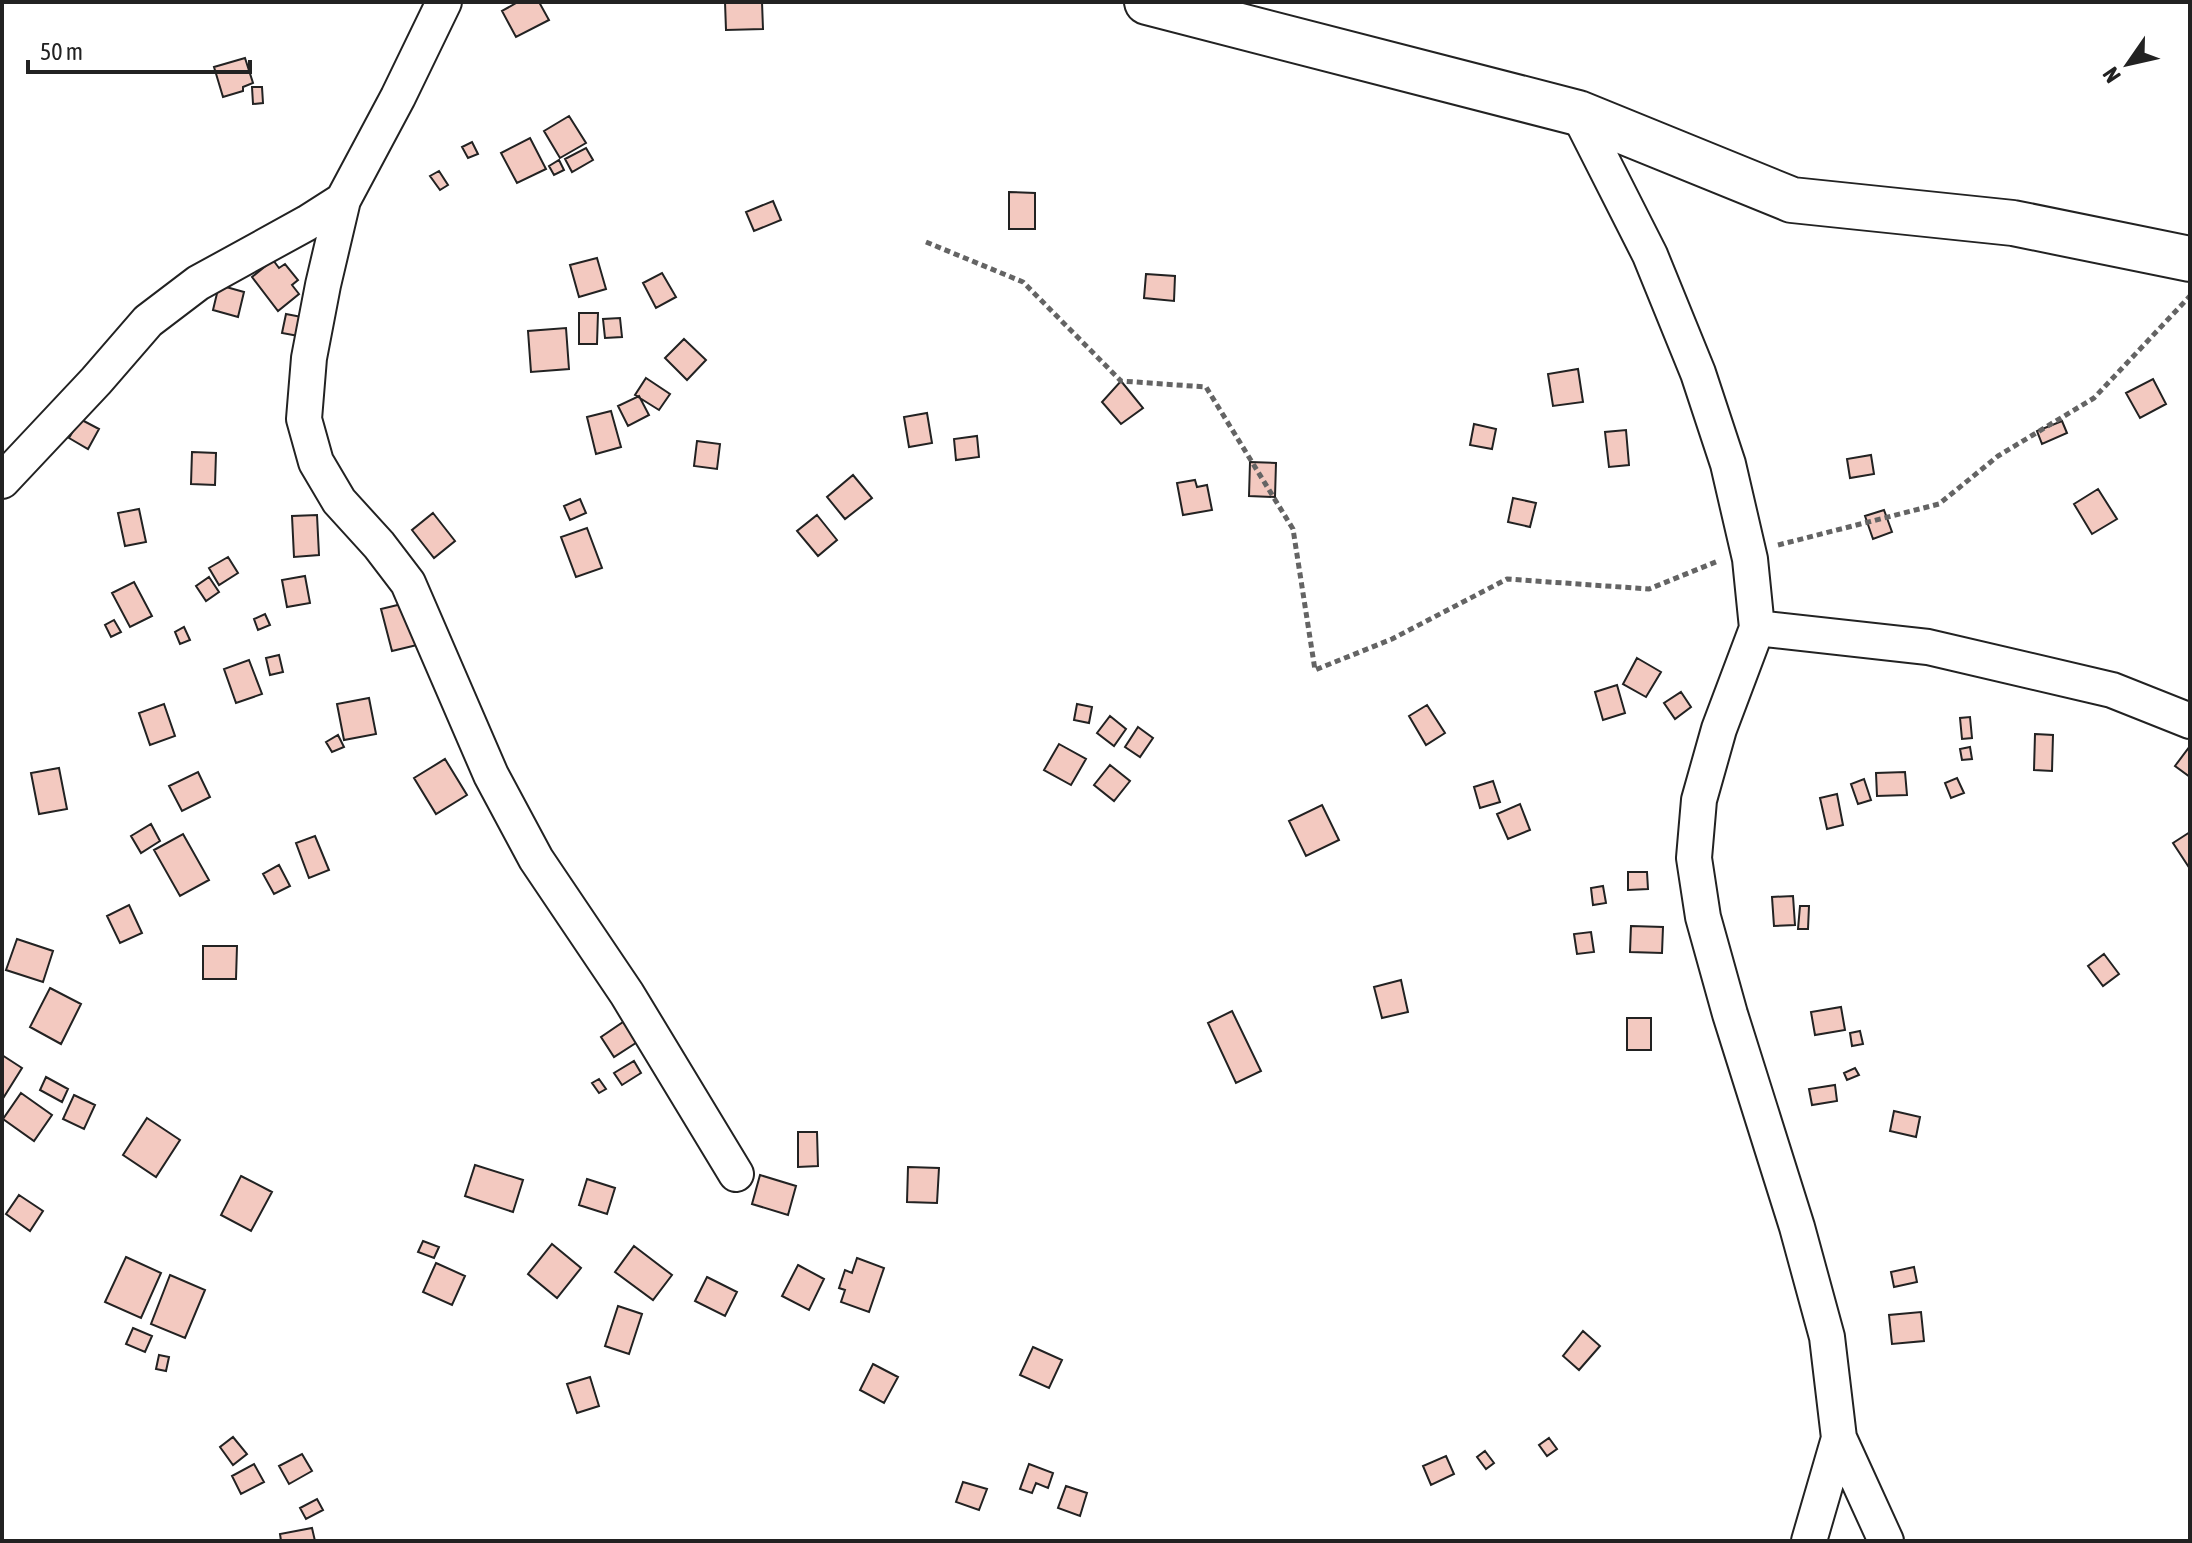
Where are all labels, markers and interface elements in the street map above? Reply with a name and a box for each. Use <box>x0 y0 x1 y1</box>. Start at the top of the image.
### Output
scale bar <box>28 24 250 74</box>
north arrow <box>2088 24 2168 104</box>
text: 50 m <box>40 38 83 65</box>
text: N <box>2097 63 2126 88</box>

